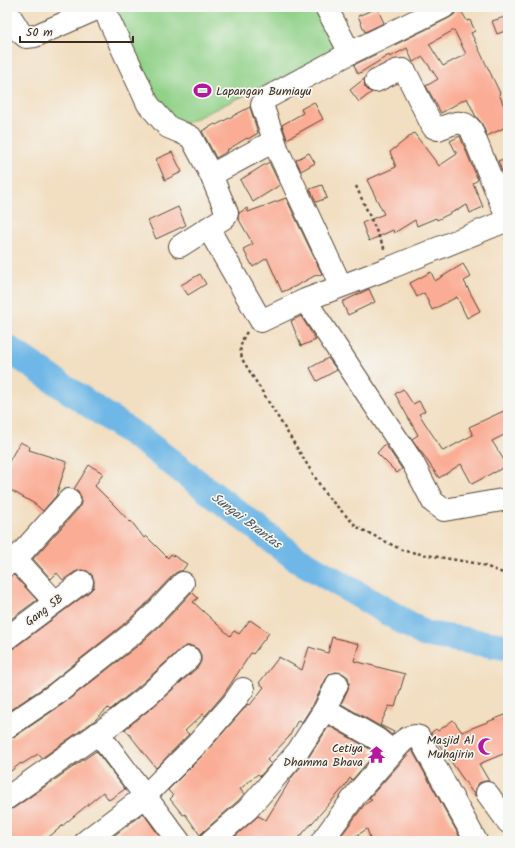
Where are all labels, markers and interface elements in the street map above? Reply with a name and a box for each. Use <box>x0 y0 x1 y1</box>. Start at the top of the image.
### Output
scale bar <box>20 18 133 44</box>
text: 50 m <box>26 23 53 42</box>
sports icon: Lapangan Bumiayu <box>193 81 213 101</box>
place label: Lapangan Bumiayu <box>216 82 312 101</box>
water label: Sungai Brantas <box>207 488 287 555</box>
street label: Gang 5B <box>21 590 68 631</box>
place label: Masjid Al Muhajirin <box>427 731 474 764</box>
mosque icon: Masjid Al Muhajirin <box>477 737 497 757</box>
place label: Cetiya Dhamma Bhava <box>283 739 363 772</box>
temple icon: Cetiya Dhamma Bhava <box>366 745 386 765</box>

